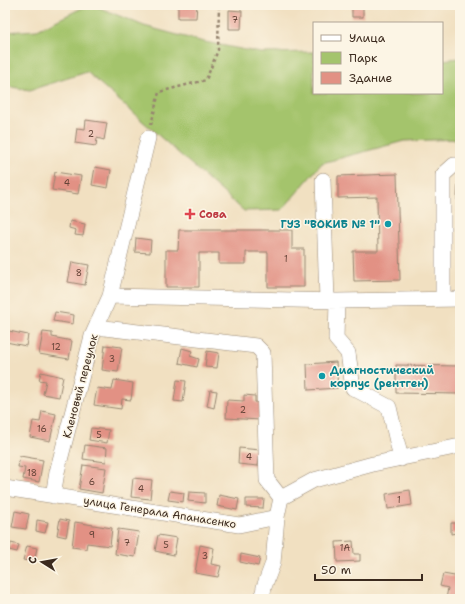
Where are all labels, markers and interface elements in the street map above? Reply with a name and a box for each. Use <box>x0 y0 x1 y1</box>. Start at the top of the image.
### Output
house number: 7 <box>232 14 238 26</box>
legend <box>313 22 443 94</box>
text: Улица <box>349 30 386 46</box>
text: Парк <box>349 50 378 66</box>
text: Здание <box>349 70 393 86</box>
house number: 2 <box>88 128 94 140</box>
house number: 4 <box>64 177 70 189</box>
place label: Сова <box>199 207 227 222</box>
marker: Сова <box>184 208 196 220</box>
place label: ГУЗ "ВОКИБ № 1" <box>280 217 380 232</box>
marker: ГУЗ "ВОКИБ № 1" <box>383 219 393 229</box>
house number: 1 <box>284 253 288 265</box>
house number: 8 <box>76 267 82 279</box>
street label: Кленовый переулок <box>59 332 102 440</box>
house number: 12 <box>51 341 61 353</box>
house number: 3 <box>109 353 115 365</box>
place label: Диагностический корпус (рентген) <box>330 363 434 391</box>
marker: Диагностический корпус (рентген) <box>317 371 327 381</box>
house number: 2 <box>240 404 246 416</box>
house number: 16 <box>37 423 47 435</box>
house number: 5 <box>96 429 102 441</box>
house number: 4 <box>246 451 252 463</box>
house number: 18 <box>27 467 37 479</box>
house number: 6 <box>89 476 95 488</box>
house number: 4 <box>138 483 144 495</box>
street label: улица Генерала Апанасенко <box>82 493 238 532</box>
house number: 1 <box>397 494 401 506</box>
house number: 9 <box>89 529 95 541</box>
house number: 7 <box>124 537 130 549</box>
house number: 5 <box>163 539 169 551</box>
north arrow <box>22 542 62 582</box>
house number: 1А <box>340 542 351 554</box>
house number: 3 <box>202 550 208 562</box>
text: С <box>25 555 41 565</box>
scale bar <box>315 556 422 582</box>
text: 50 m <box>321 562 351 578</box>

